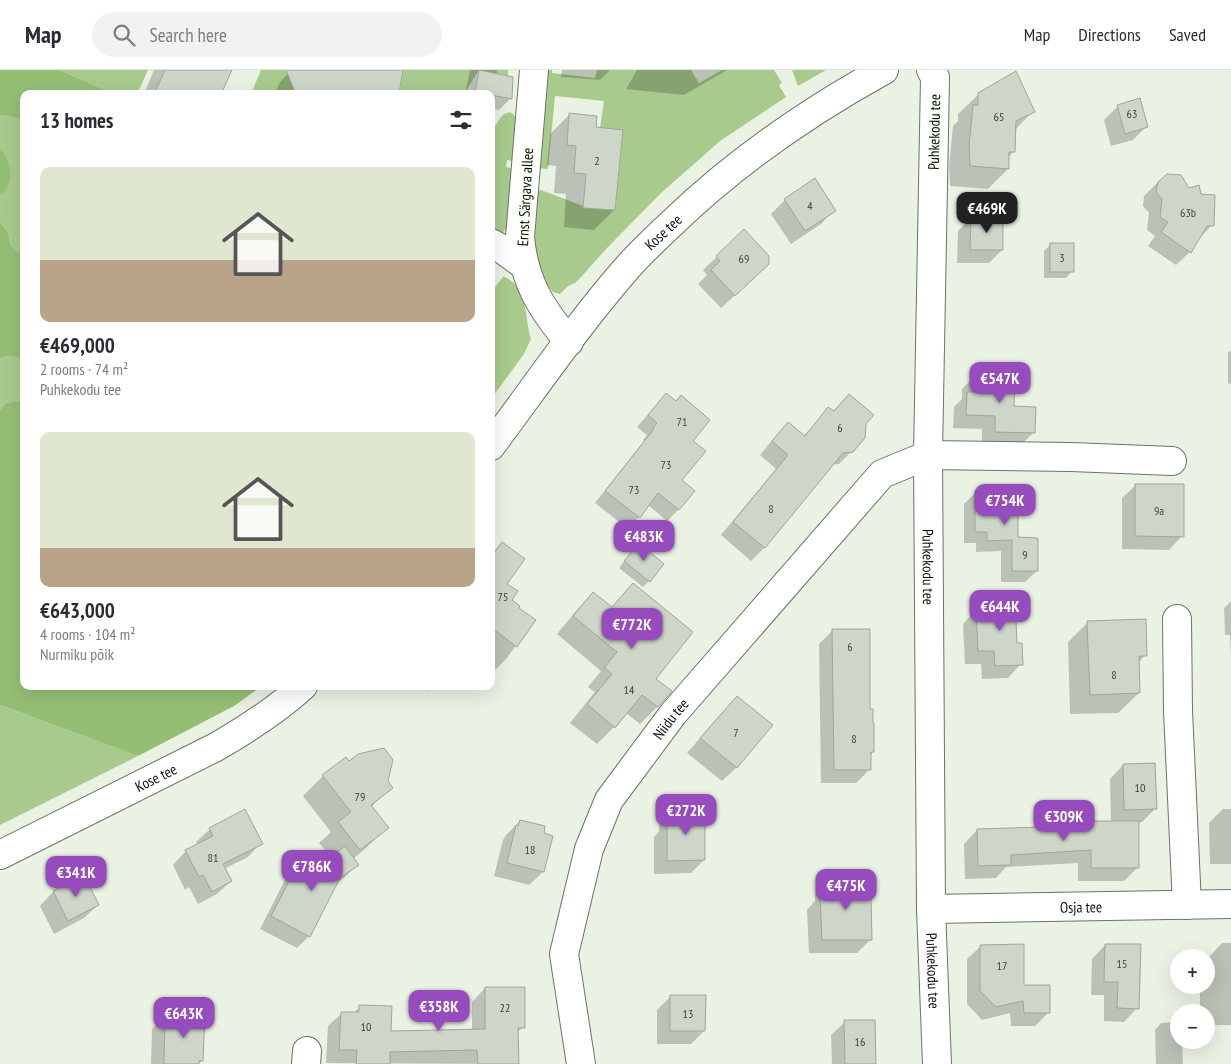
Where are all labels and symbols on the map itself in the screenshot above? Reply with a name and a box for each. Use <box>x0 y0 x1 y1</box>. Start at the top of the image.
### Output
street label: Puhkekodu tee <box>924 94 944 170</box>
house number: 63 <box>1127 106 1137 121</box>
house number: 65 <box>994 109 1004 124</box>
street label: Ernst Särgava allee <box>513 147 537 247</box>
house number: 2 <box>594 153 600 168</box>
pin: €469K <box>952 191 1022 234</box>
house number: 4 <box>807 198 813 213</box>
house number: 63b <box>1180 205 1196 220</box>
street label: Kose tee <box>640 210 685 254</box>
house number: 3 <box>1059 250 1065 265</box>
house number: 69 <box>739 251 749 266</box>
pin: €547K <box>965 362 1035 404</box>
house number: 71 <box>677 414 687 429</box>
house number: 6 <box>837 420 843 435</box>
house number: 73 <box>661 457 671 472</box>
house number: 73 <box>629 482 639 497</box>
pin: €754K <box>970 484 1040 526</box>
house number: 8 <box>768 501 774 516</box>
house number: 9a <box>1154 503 1164 518</box>
pin: €483K <box>609 520 679 562</box>
street label: Puhkekodu tee <box>919 529 938 605</box>
house number: 9 <box>1022 547 1028 562</box>
house number: 75 <box>498 589 508 604</box>
pin: €644K <box>965 590 1035 632</box>
pin: €772K <box>597 608 667 650</box>
house number: 6 <box>847 639 853 654</box>
house number: 8 <box>1111 667 1117 682</box>
house number: 14 <box>624 682 635 697</box>
street label: Niidu tee <box>648 694 692 743</box>
house number: 7 <box>733 725 739 740</box>
house number: 8 <box>851 731 857 746</box>
street label: Kose tee <box>132 759 180 796</box>
house number: 10 <box>1135 780 1145 795</box>
house number: 79 <box>355 789 365 804</box>
pin: €272K <box>651 794 721 836</box>
pin: €309K <box>1029 800 1099 842</box>
house number: 18 <box>525 842 535 857</box>
house number: 81 <box>208 850 218 865</box>
pin: €786K <box>277 850 347 892</box>
pin: €341K <box>41 856 111 898</box>
pin: €475K <box>811 868 881 911</box>
street label: Osja tee <box>1060 897 1102 916</box>
street label: Puhkekodu tee <box>922 932 944 1009</box>
house number: 15 <box>1117 956 1127 971</box>
house number: 17 <box>997 958 1007 973</box>
pin: €358K <box>404 990 474 1032</box>
pin: €643K <box>149 996 219 1039</box>
house number: 22 <box>500 1000 510 1015</box>
house number: 13 <box>683 1006 693 1021</box>
house number: 10 <box>361 1019 371 1034</box>
house number: 16 <box>855 1034 865 1049</box>

